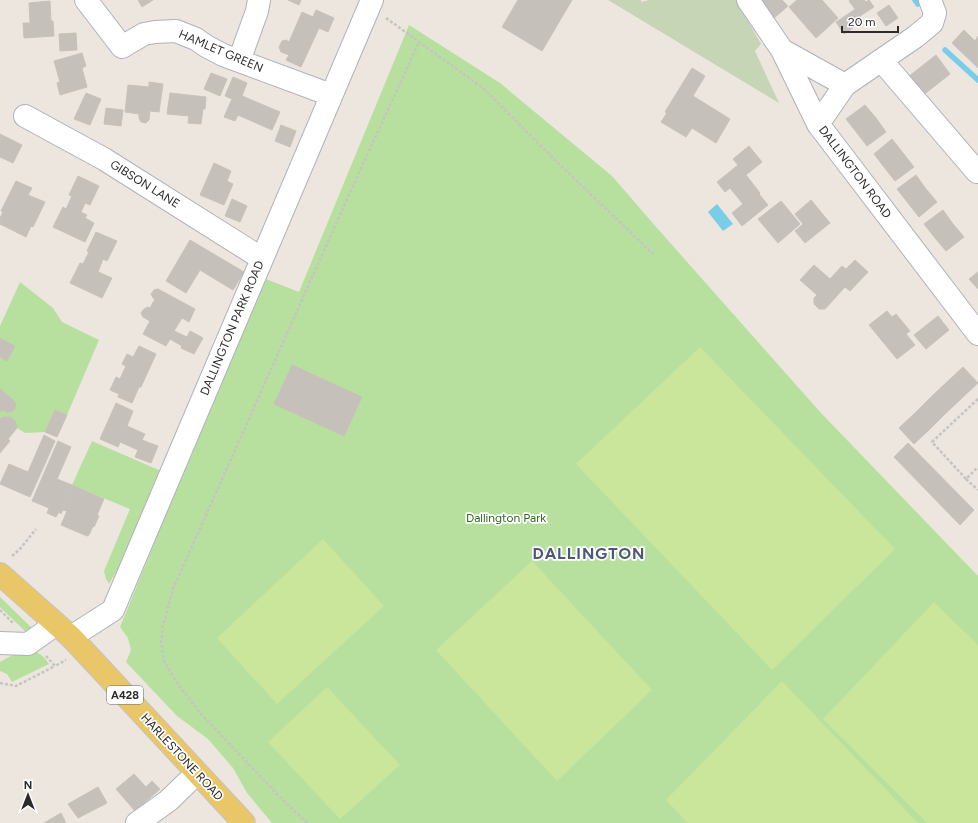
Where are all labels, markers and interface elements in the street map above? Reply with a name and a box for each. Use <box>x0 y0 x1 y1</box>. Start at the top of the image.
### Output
scale bar <box>842 8 898 34</box>
text: 20 m <box>848 15 876 29</box>
street label: HAMLET GREEN <box>177 27 265 75</box>
street label: DALLINGTON ROAD <box>816 123 894 221</box>
street label: GIBSON LANE <box>108 157 182 211</box>
street label: DALLINGTON PARK ROAD <box>197 259 267 397</box>
park label: Dallington Park <box>466 511 546 525</box>
district label: DALLINGTON <box>533 544 646 563</box>
road number: A428 <box>107 686 143 704</box>
street label: HARLESTONE ROAD <box>138 711 226 803</box>
north arrow <box>8 775 48 815</box>
text: N <box>24 779 32 792</box>

